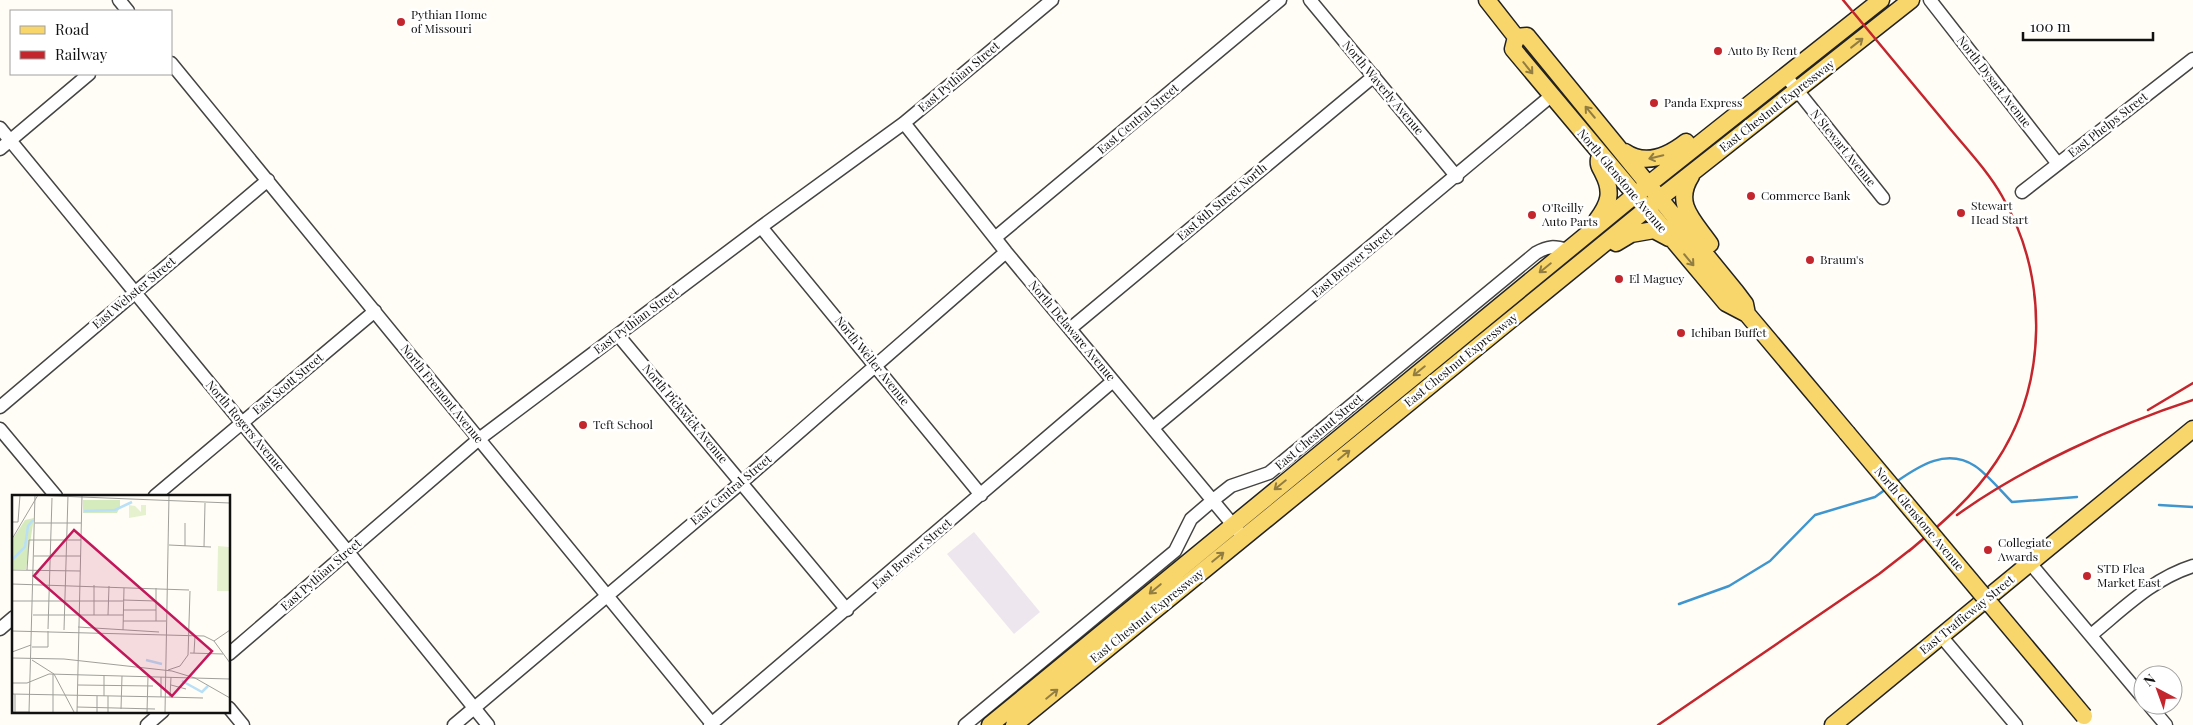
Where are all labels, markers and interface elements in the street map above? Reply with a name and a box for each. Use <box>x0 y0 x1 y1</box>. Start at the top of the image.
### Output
place label: Pythian Home of Missouri <box>411 6 487 36</box>
legend <box>10 10 172 75</box>
scale bar <box>2023 10 2153 42</box>
marker: Pythian Home of Missouri <box>395 16 407 28</box>
text: 100 m <box>2030 16 2071 36</box>
text: Road <box>55 19 89 39</box>
street label: North Dysart Avenue <box>1954 32 2036 130</box>
street label: East Pythian Street <box>914 37 1003 115</box>
street label: North Waverly Avenue <box>1340 37 1428 138</box>
one-way arrow <box>1851 38 1864 49</box>
place label: Auto By Rent <box>1727 42 1798 58</box>
text: Railway <box>55 44 108 64</box>
marker: Auto By Rent <box>1712 45 1724 57</box>
street label: East Chestnut Expressway <box>1716 55 1837 155</box>
one-way arrow <box>1523 61 1534 74</box>
street label: East Central Street <box>1093 79 1182 157</box>
street label: East Phelps Street <box>2064 88 2151 160</box>
place label: Panda Express <box>1664 94 1742 110</box>
marker: Panda Express <box>1648 97 1660 109</box>
one-way arrow <box>1584 105 1596 118</box>
street label: N Stewart Avenue <box>1808 105 1880 189</box>
street label: North Glenstone Avenue <box>1575 125 1671 236</box>
one-way arrow <box>1649 153 1665 162</box>
street label: East 8th Street North <box>1173 159 1270 244</box>
place label: Commerce Bank <box>1761 187 1851 203</box>
marker: Commerce Bank <box>1745 190 1757 202</box>
place label: Stewart Head Start <box>1971 197 2029 227</box>
place label: O'Reilly Auto Parts <box>1541 199 1598 229</box>
marker: Stewart Head Start <box>1955 207 1967 219</box>
marker: O'Reilly Auto Parts <box>1526 209 1538 221</box>
street label: East Brower Street <box>1308 223 1395 301</box>
place label: Braum's <box>1820 251 1864 267</box>
street label: East Webster Street <box>88 252 179 332</box>
one-way arrow <box>1683 253 1694 266</box>
marker: Braum's <box>1804 254 1816 266</box>
one-way arrow <box>1539 263 1552 274</box>
place label: El Maguey <box>1629 270 1684 286</box>
marker: El Maguey <box>1613 273 1625 285</box>
street label: North Delaware Avenue <box>1026 277 1120 384</box>
street label: East Pythian Street <box>590 283 682 357</box>
street label: East Chestnut Expressway <box>1400 309 1520 410</box>
street label: North Weller Avenue <box>832 312 914 408</box>
place label: Ichiban Buffet <box>1691 324 1767 340</box>
marker: Ichiban Buffet <box>1675 327 1687 339</box>
street label: North Fremont Avenue <box>398 341 488 446</box>
street label: East Scott Street <box>249 348 327 418</box>
street label: North Pickwick Avenue <box>640 360 732 466</box>
one-way arrow <box>1413 366 1426 377</box>
street label: North Rogers Avenue <box>203 377 289 474</box>
street label: East Chestnut Street <box>1271 389 1366 473</box>
place label: Teft School <box>593 416 653 432</box>
marker: Teft School <box>577 419 589 431</box>
one-way arrow <box>1337 449 1350 460</box>
street label: East Central Street <box>686 450 775 528</box>
street label: North Glenstone Avenue <box>1872 463 1968 574</box>
one-way arrow <box>1274 480 1287 491</box>
inset map <box>12 495 230 712</box>
street label: East Brower Street <box>868 514 955 592</box>
street label: East Pythian Street <box>277 534 365 614</box>
place label: Collegiate Awards <box>1997 534 2052 564</box>
marker: Collegiate Awards <box>1982 544 1994 556</box>
one-way arrow <box>1211 552 1224 563</box>
place label: STD Flea Market East <box>2097 560 2161 590</box>
street label: East Chestnut Expressway <box>1086 565 1206 666</box>
marker: STD Flea Market East <box>2081 570 2093 582</box>
street label: East Trafficway Street <box>1916 571 2018 657</box>
one-way arrow <box>1148 583 1161 594</box>
north arrow <box>2133 665 2183 715</box>
text: N <box>2139 669 2159 690</box>
one-way arrow <box>1045 688 1058 700</box>

